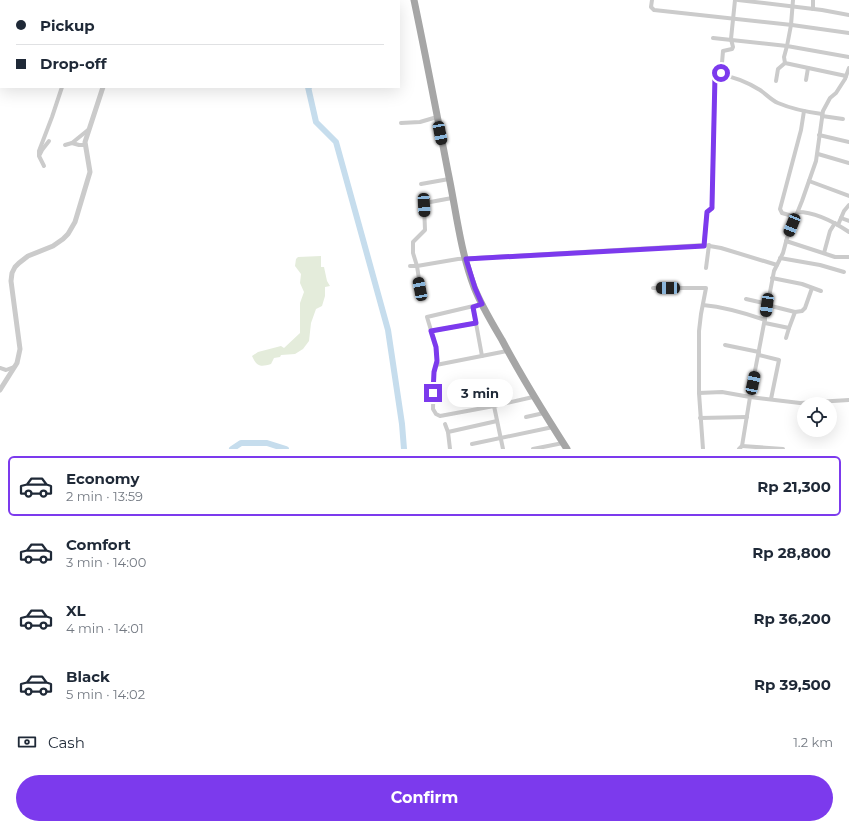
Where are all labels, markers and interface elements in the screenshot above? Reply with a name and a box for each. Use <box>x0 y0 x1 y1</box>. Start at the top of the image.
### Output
text: Pickup <box>40 16 95 35</box>
text: Drop-off <box>40 54 107 73</box>
route start <box>712 64 730 82</box>
car <box>432 120 448 146</box>
car <box>417 193 431 217</box>
car <box>782 212 802 238</box>
car <box>412 276 428 302</box>
car <box>656 282 680 294</box>
car <box>759 292 775 318</box>
car <box>745 370 761 396</box>
callout: 3 min <box>447 379 513 407</box>
route end <box>424 384 442 402</box>
text: 3 min <box>461 385 499 401</box>
map controls <box>797 397 837 437</box>
button: locate <box>797 397 837 437</box>
icon: car <box>18 468 54 504</box>
text: Economy <box>66 469 139 488</box>
text: Rp 21,300 <box>757 477 831 496</box>
text: 2 min · 13:59 <box>66 488 143 504</box>
icon: car <box>18 534 54 570</box>
text: Comfort <box>66 535 131 554</box>
text: Rp 28,800 <box>752 543 831 562</box>
text: 3 min · 14:00 <box>66 554 146 570</box>
icon: car <box>18 600 54 636</box>
text: XL <box>66 601 85 620</box>
text: Rp 36,200 <box>753 609 831 628</box>
text: 4 min · 14:01 <box>66 620 144 636</box>
icon: car <box>18 666 54 702</box>
text: Black <box>66 667 110 686</box>
text: Rp 39,500 <box>754 675 831 694</box>
text: 5 min · 14:02 <box>66 686 145 702</box>
icon: cash <box>16 731 38 753</box>
text: Cash <box>48 733 85 752</box>
text: 1.2 km <box>793 734 833 750</box>
button: Confirm <box>16 775 833 821</box>

